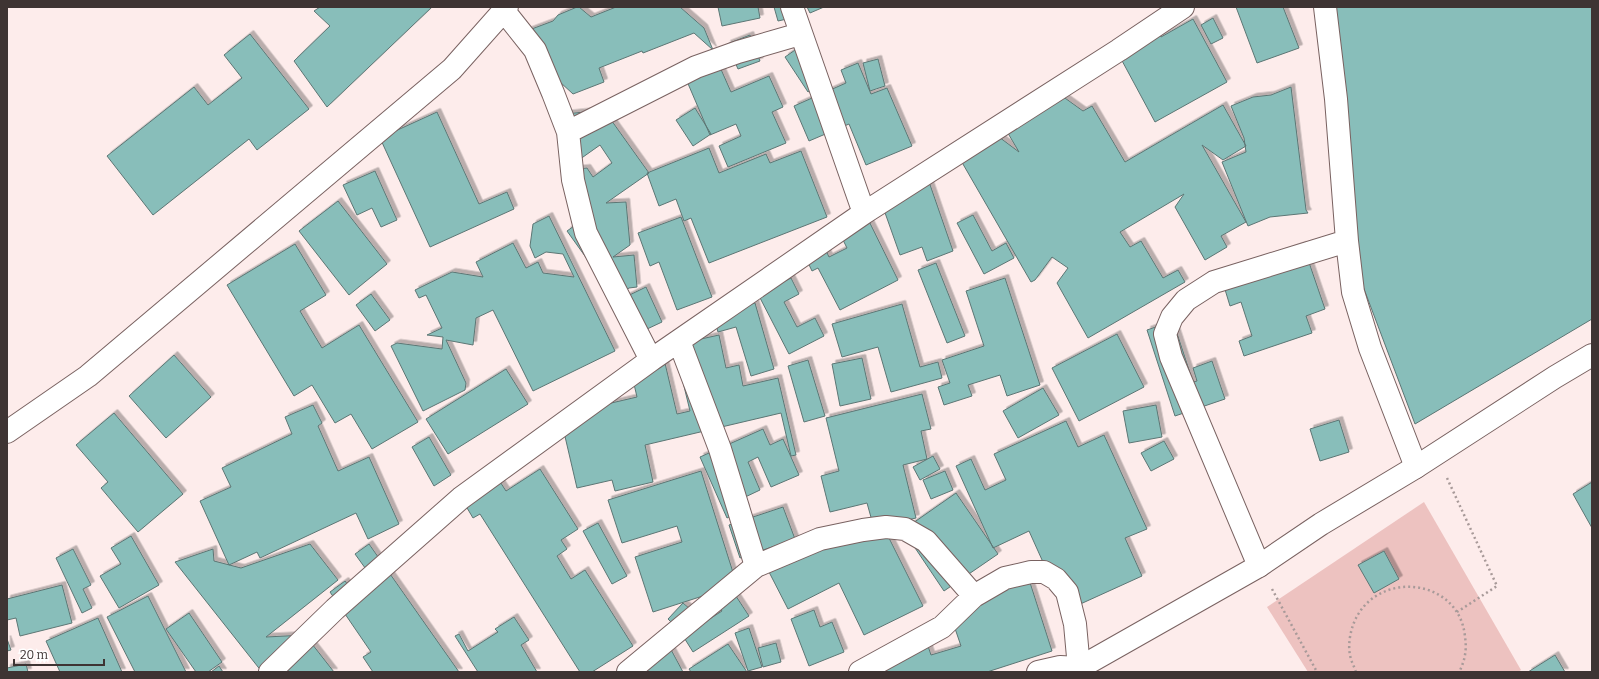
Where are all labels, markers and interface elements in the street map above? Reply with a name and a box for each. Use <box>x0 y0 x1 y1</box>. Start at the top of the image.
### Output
scale bar <box>14 641 104 667</box>
text: 20 m <box>20 648 49 662</box>

